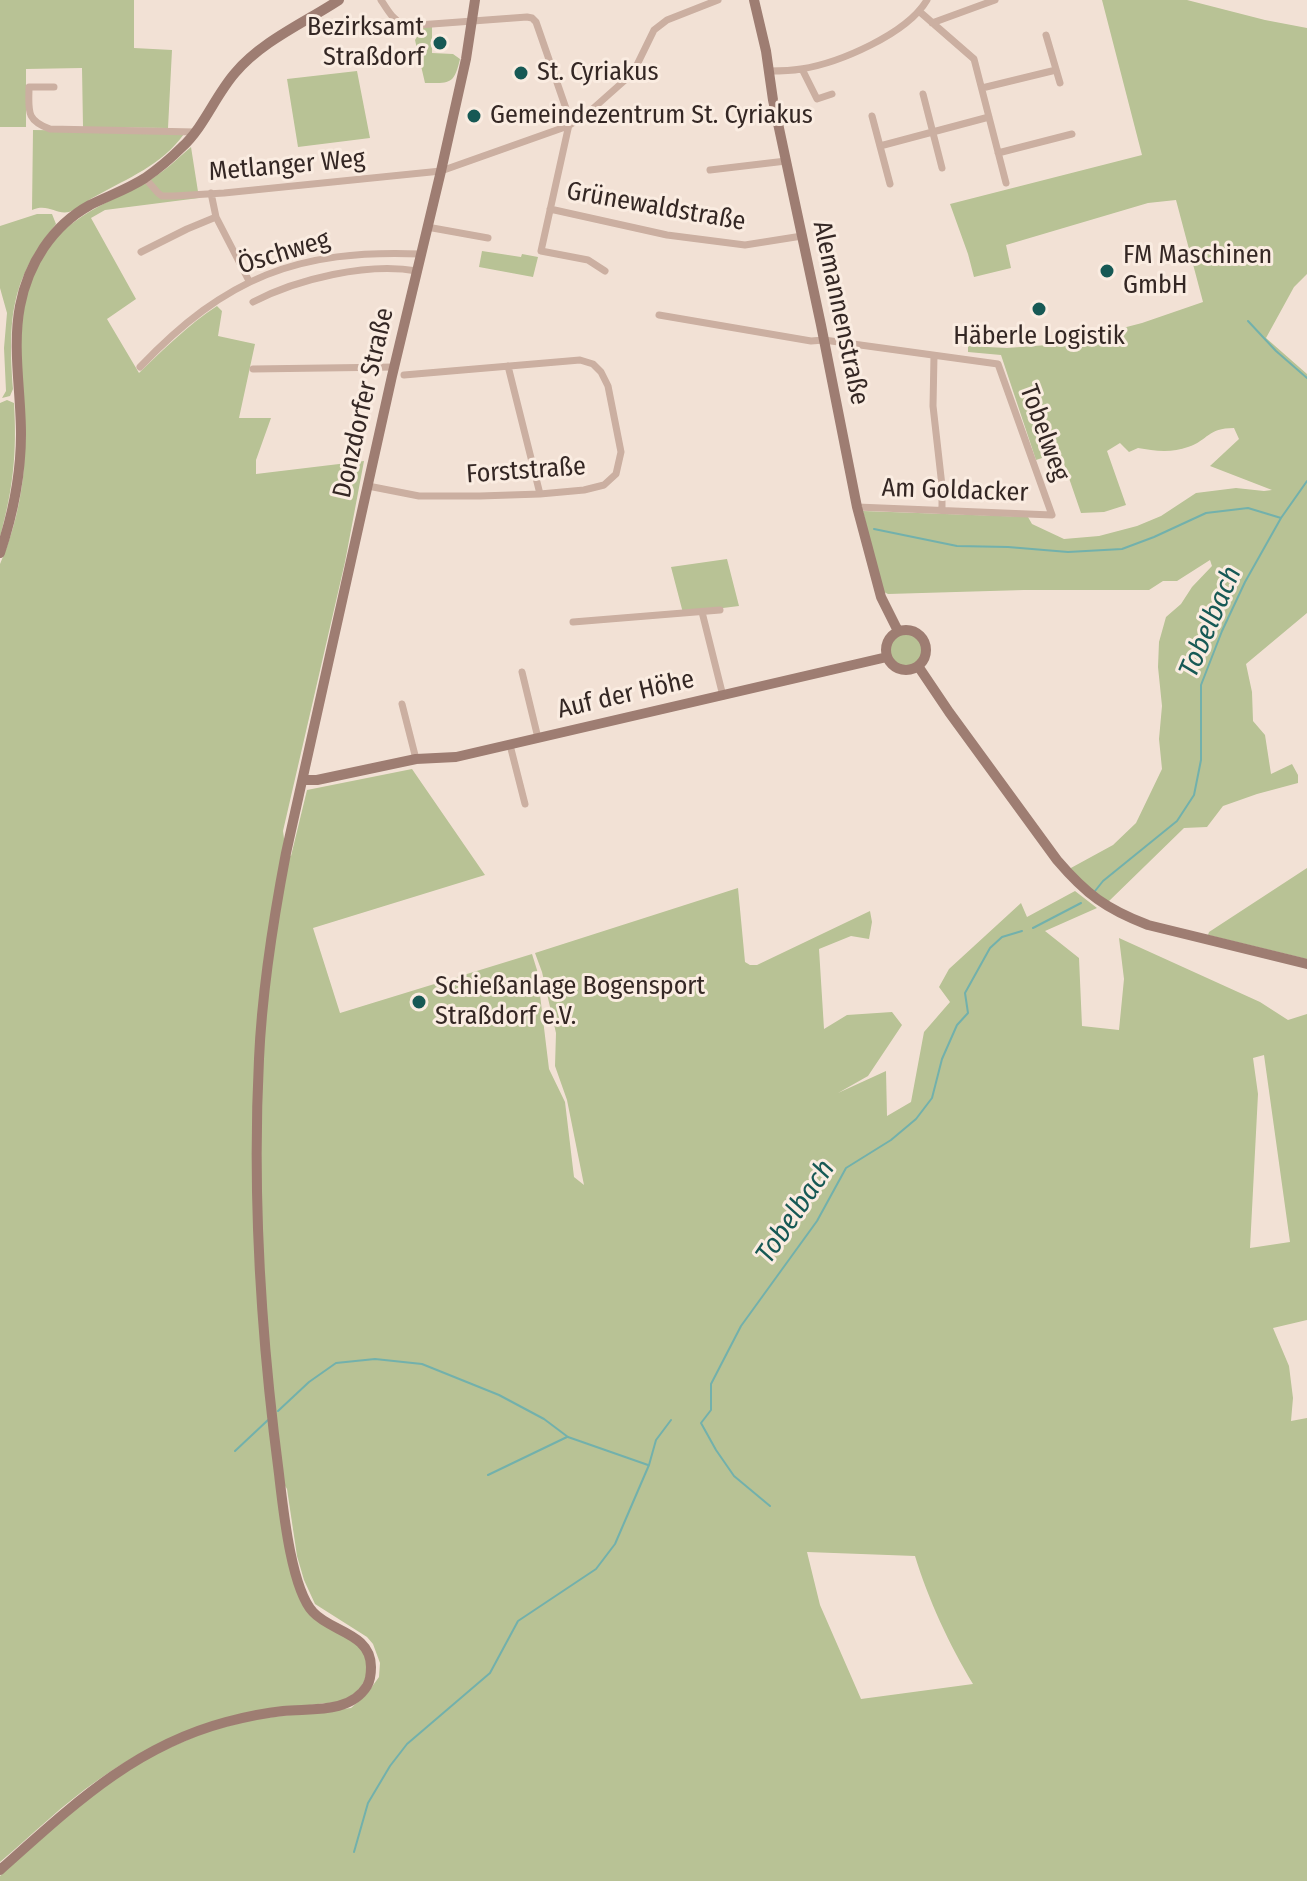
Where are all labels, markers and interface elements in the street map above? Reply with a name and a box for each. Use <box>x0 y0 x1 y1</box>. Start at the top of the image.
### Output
place label: Bezirksamt Straßdorf <box>307 12 424 74</box>
marker: Bezirksamt Straßdorf <box>431 34 449 52</box>
place label: St. Cyriakus <box>537 57 659 89</box>
marker: St. Cyriakus <box>512 64 530 82</box>
place label: Gemeindezentrum St. Cyriakus <box>490 100 813 132</box>
marker: Gemeindezentrum St. Cyriakus <box>465 107 483 125</box>
street label: Metlanger Weg <box>208 144 366 188</box>
street label: Grünewaldstraße <box>564 176 748 238</box>
street label: Alemannenstraße <box>805 218 875 408</box>
street label: Öschweg <box>234 224 334 282</box>
place label: FM Maschinen GmbH <box>1123 240 1272 302</box>
marker: FM Maschinen GmbH <box>1098 262 1116 280</box>
marker: Häberle Logistik <box>1030 300 1048 318</box>
street label: Donzdorfer Straße <box>327 305 401 501</box>
place label: Häberle Logistik <box>953 321 1125 353</box>
street label: Tobelweg <box>1012 381 1076 485</box>
street label: Forststraße <box>465 451 587 491</box>
street label: Am Goldacker <box>881 473 1029 509</box>
water label: Tobelbach <box>1173 561 1249 683</box>
street label: Auf der Höhe <box>555 664 697 726</box>
place label: Schießanlage Bogensport Straßdorf e.V. <box>435 971 705 1032</box>
marker: Schießanlage Bogensport Straßdorf e.V. <box>410 993 428 1011</box>
water label: Tobelbach <box>749 1154 843 1270</box>

